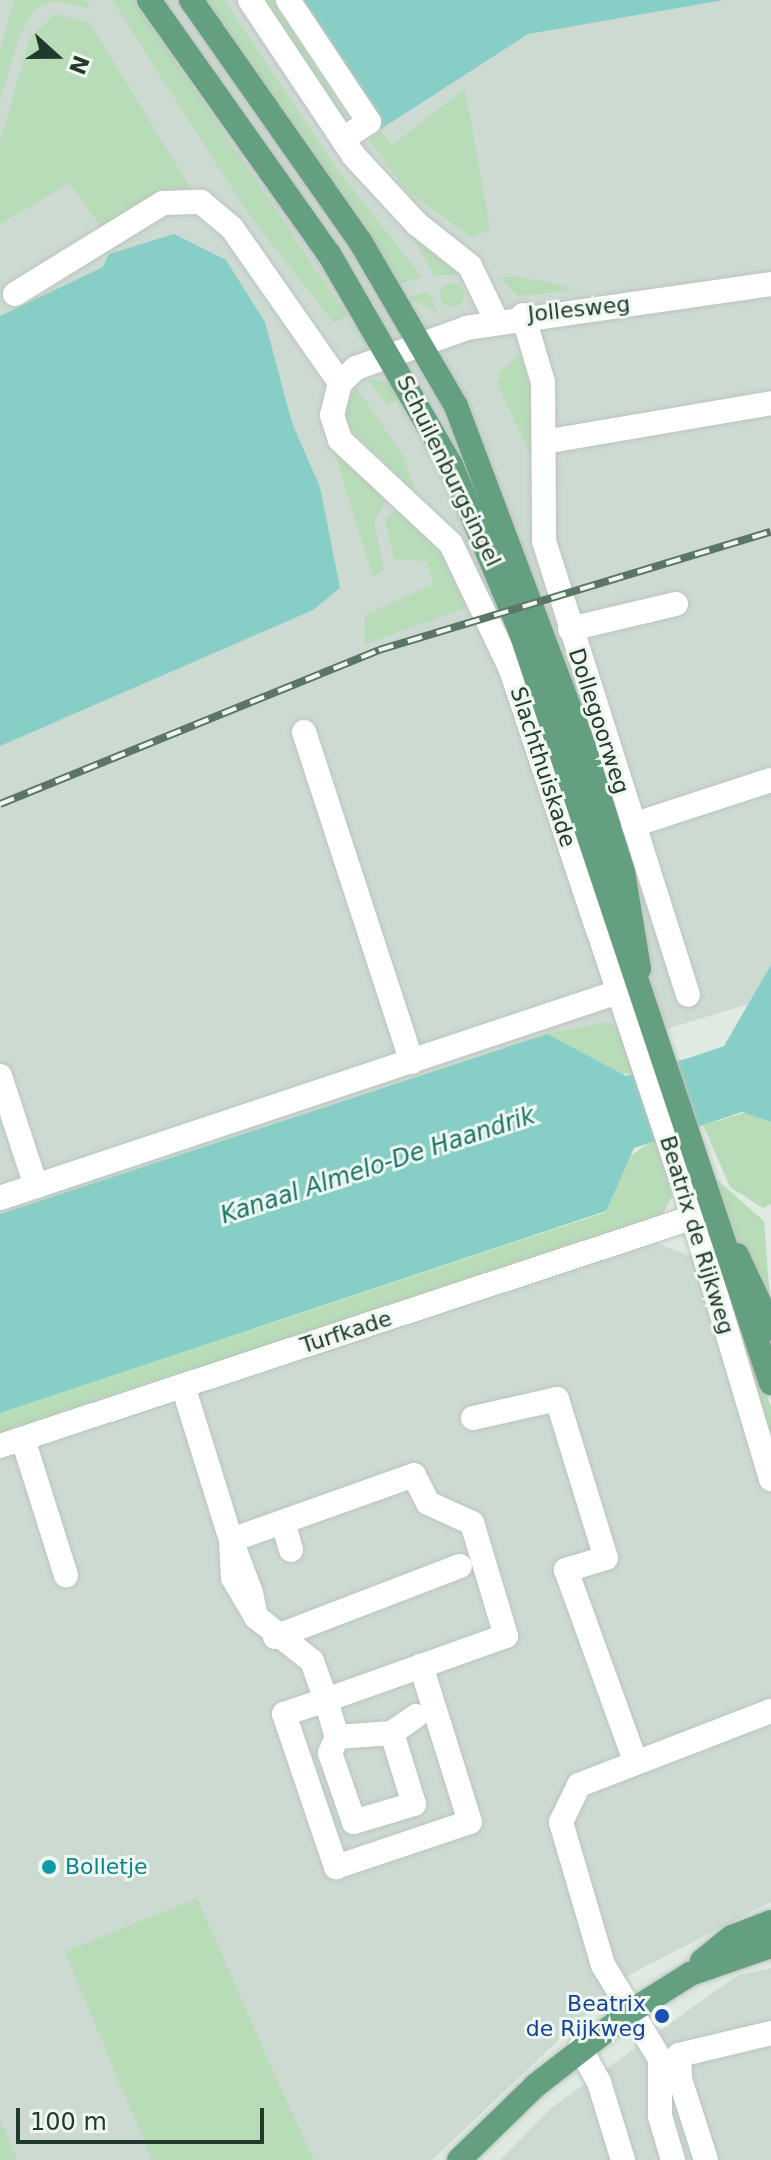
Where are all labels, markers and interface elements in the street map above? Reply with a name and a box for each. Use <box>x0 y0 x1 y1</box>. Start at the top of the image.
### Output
north arrow <box>16 16 96 96</box>
text: N <box>64 52 94 78</box>
street label: Jollesweg <box>527 291 631 327</box>
street label: Schuilenburgsingel <box>391 371 507 571</box>
street label: Dollegoorweg <box>563 645 635 797</box>
street label: Slachthuiskade <box>505 683 581 851</box>
water label: Kanaal Almelo-De Haandrik <box>217 1101 539 1231</box>
street label: Beatrix de Rijkweg <box>654 1133 740 1337</box>
street label: Turfkade <box>297 1305 395 1359</box>
place label: Bolletje <box>65 1854 148 1880</box>
marker: Bolletje <box>40 1858 58 1876</box>
place label: Beatrix de Rijkweg <box>526 1990 646 2042</box>
marker: Beatrix de Rijkweg <box>653 2007 671 2025</box>
scale bar <box>20 2092 268 2142</box>
text: 100 m <box>30 2108 107 2136</box>

